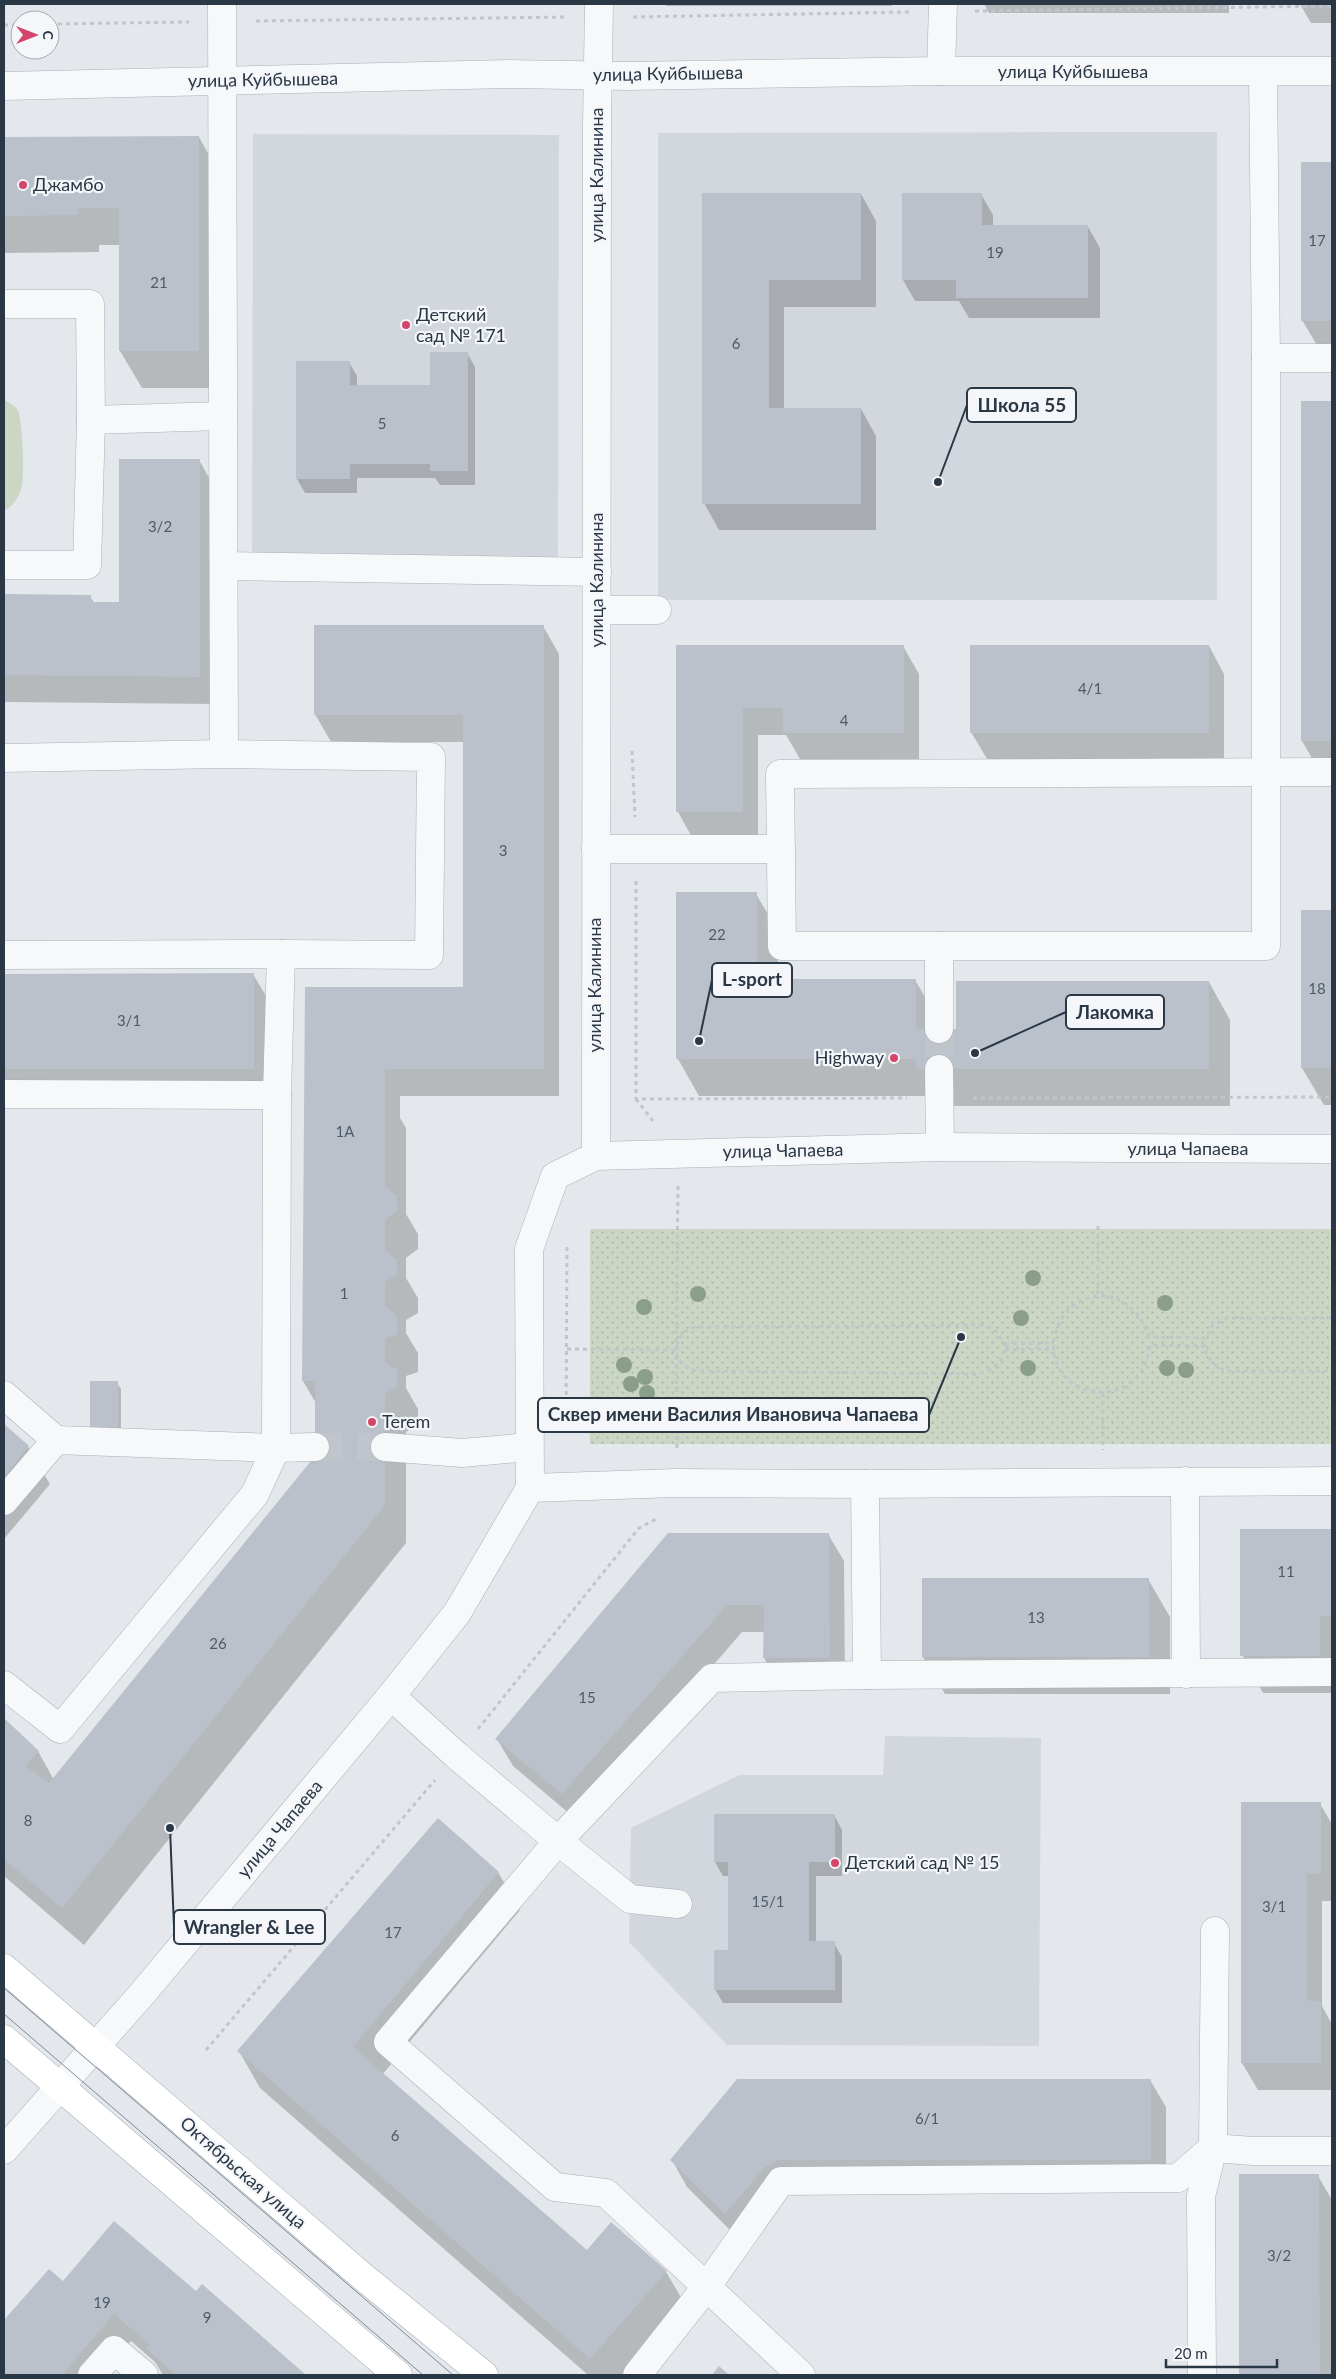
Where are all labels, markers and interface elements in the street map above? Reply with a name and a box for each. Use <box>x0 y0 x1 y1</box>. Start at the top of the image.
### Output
north arrow <box>10 10 60 60</box>
text: С <box>40 30 57 40</box>
street label: улица Куйбышева <box>998 60 1148 82</box>
street label: улица Куйбышева <box>593 61 743 85</box>
street label: улица Куйбышева <box>188 67 338 91</box>
street label: улица Калинина <box>585 107 607 243</box>
place label: Джамбо <box>33 173 104 195</box>
marker: Джамбо <box>17 179 29 191</box>
house number: 17 <box>1308 231 1326 249</box>
house number: 19 <box>986 243 1004 261</box>
house number: 21 <box>150 273 168 291</box>
place label: Детский сад № 171 <box>416 303 506 346</box>
marker: Детский сад № 171 <box>400 319 412 331</box>
house number: 6 <box>732 334 741 352</box>
callout: Школа 55 <box>967 388 1076 422</box>
text: Школа 55 <box>978 393 1066 416</box>
house number: 5 <box>378 414 386 432</box>
street label: улица Калинина <box>585 512 607 648</box>
house number: 3/2 <box>148 517 172 535</box>
house number: 4/1 <box>1078 679 1102 697</box>
house number: 4 <box>840 711 849 729</box>
house number: 3 <box>499 841 507 859</box>
street label: улица Калинина <box>583 917 605 1053</box>
house number: 22 <box>708 925 726 943</box>
callout: L-sport <box>712 963 792 997</box>
text: L-sport <box>722 967 782 990</box>
house number: 18 <box>1308 979 1326 997</box>
callout: Лакомка <box>1066 995 1164 1029</box>
text: Лакомка <box>1075 1000 1154 1023</box>
house number: 3/1 <box>117 1011 141 1029</box>
place label: Highway <box>815 1046 885 1068</box>
marker: Highway <box>888 1052 900 1064</box>
house number: 1А <box>336 1122 355 1140</box>
street label: улица Чапаева <box>1128 1137 1248 1159</box>
street label: улица Чапаева <box>722 1138 844 1162</box>
house number: 1 <box>340 1284 348 1302</box>
callout: Сквер имени Василия Ивановича Чапаева <box>538 1398 929 1432</box>
text: Сквер имени Василия Ивановича Чапаева <box>548 1402 918 1425</box>
place label: Terem <box>382 1410 430 1432</box>
marker: Terem <box>366 1416 378 1428</box>
house number: 11 <box>1277 1562 1295 1580</box>
house number: 13 <box>1027 1608 1045 1626</box>
house number: 26 <box>209 1634 227 1652</box>
house number: 15 <box>578 1688 596 1706</box>
street label: улица Чапаева <box>232 1775 326 1882</box>
house number: 8 <box>24 1811 32 1829</box>
place label: Детский сад № 15 <box>845 1851 1000 1873</box>
marker: Детский сад № 15 <box>829 1857 841 1869</box>
house number: 15/1 <box>752 1892 784 1910</box>
house number: 3/1 <box>1262 1897 1286 1915</box>
callout: Wrangler & Lee <box>174 1910 325 1944</box>
text: Wrangler & Lee <box>184 1915 314 1938</box>
house number: 17 <box>384 1923 402 1941</box>
house number: 6/1 <box>915 2109 939 2127</box>
street label: Октябрьская улица <box>176 2112 311 2233</box>
house number: 6 <box>391 2126 400 2144</box>
house number: 3/2 <box>1267 2246 1291 2264</box>
house number: 19 <box>93 2293 111 2311</box>
house number: 9 <box>203 2308 211 2326</box>
scale bar <box>1166 2336 1277 2368</box>
text: 20 m <box>1174 2344 1208 2362</box>

